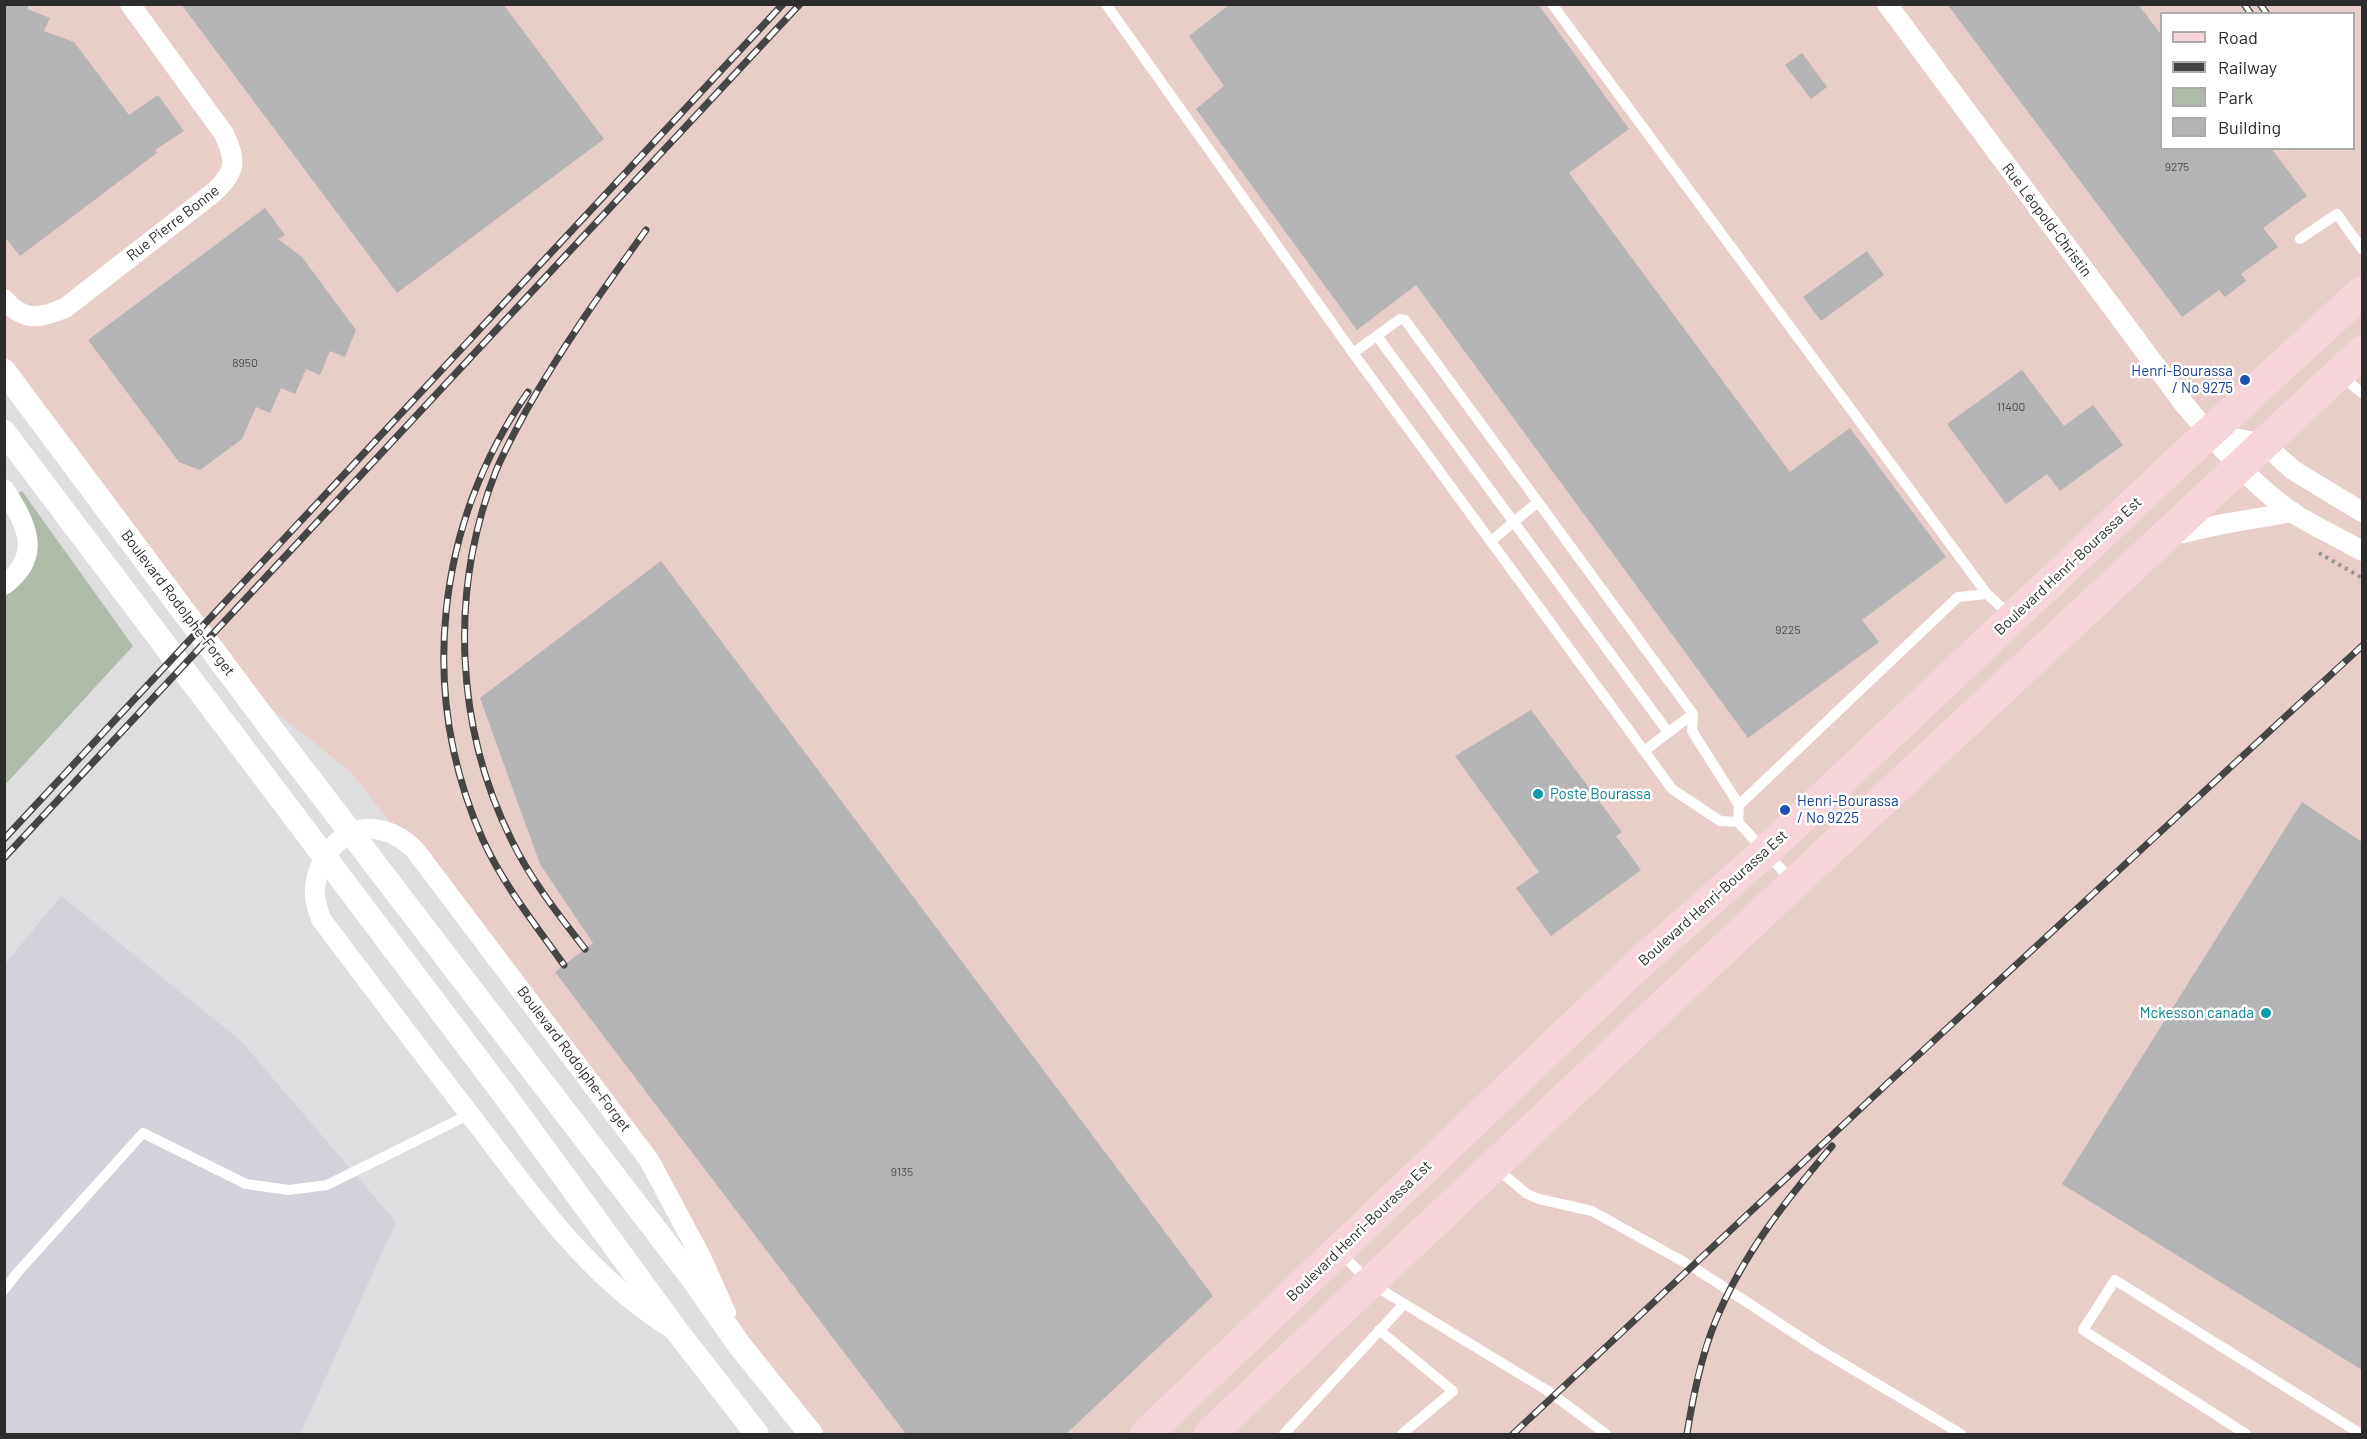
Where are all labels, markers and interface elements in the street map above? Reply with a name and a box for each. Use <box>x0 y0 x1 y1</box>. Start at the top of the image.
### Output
legend <box>2160 12 2355 150</box>
text: Road <box>2218 26 2258 48</box>
text: Railway <box>2218 56 2277 78</box>
text: Park <box>2218 86 2253 108</box>
text: Building <box>2218 116 2281 138</box>
street label: Rue Léopold-Christin <box>1998 160 2096 280</box>
house number: 9275 <box>2165 160 2189 174</box>
street label: Rue Pierre Bonne <box>123 181 223 265</box>
house number: 8950 <box>232 356 258 370</box>
place label: Henri-Bourassa / No 9275 <box>2131 362 2233 397</box>
marker: Henri-Bourassa / No 9275 <box>2238 373 2252 387</box>
house number: 11400 <box>1997 400 2025 414</box>
street label: Boulevard Henri-Bourassa Est <box>1991 493 2145 639</box>
street label: Boulevard Rodolphe-Forget <box>117 526 239 680</box>
house number: 9225 <box>1775 623 1801 637</box>
place label: Poste Bourassa <box>1550 785 1651 803</box>
marker: Poste Bourassa <box>1531 787 1545 801</box>
place label: Henri-Bourassa / No 9225 <box>1797 792 1899 827</box>
marker: Henri-Bourassa / No 9225 <box>1778 803 1792 817</box>
street label: Boulevard Henri-Bourassa Est <box>1635 826 1791 970</box>
street label: Boulevard Rodolphe-Forget <box>513 982 635 1136</box>
place label: Mckesson canada <box>2140 1004 2254 1022</box>
marker: Mckesson canada <box>2259 1006 2273 1020</box>
street label: Boulevard Henri-Bourassa Est <box>1283 1157 1435 1305</box>
house number: 9135 <box>891 1165 913 1179</box>

